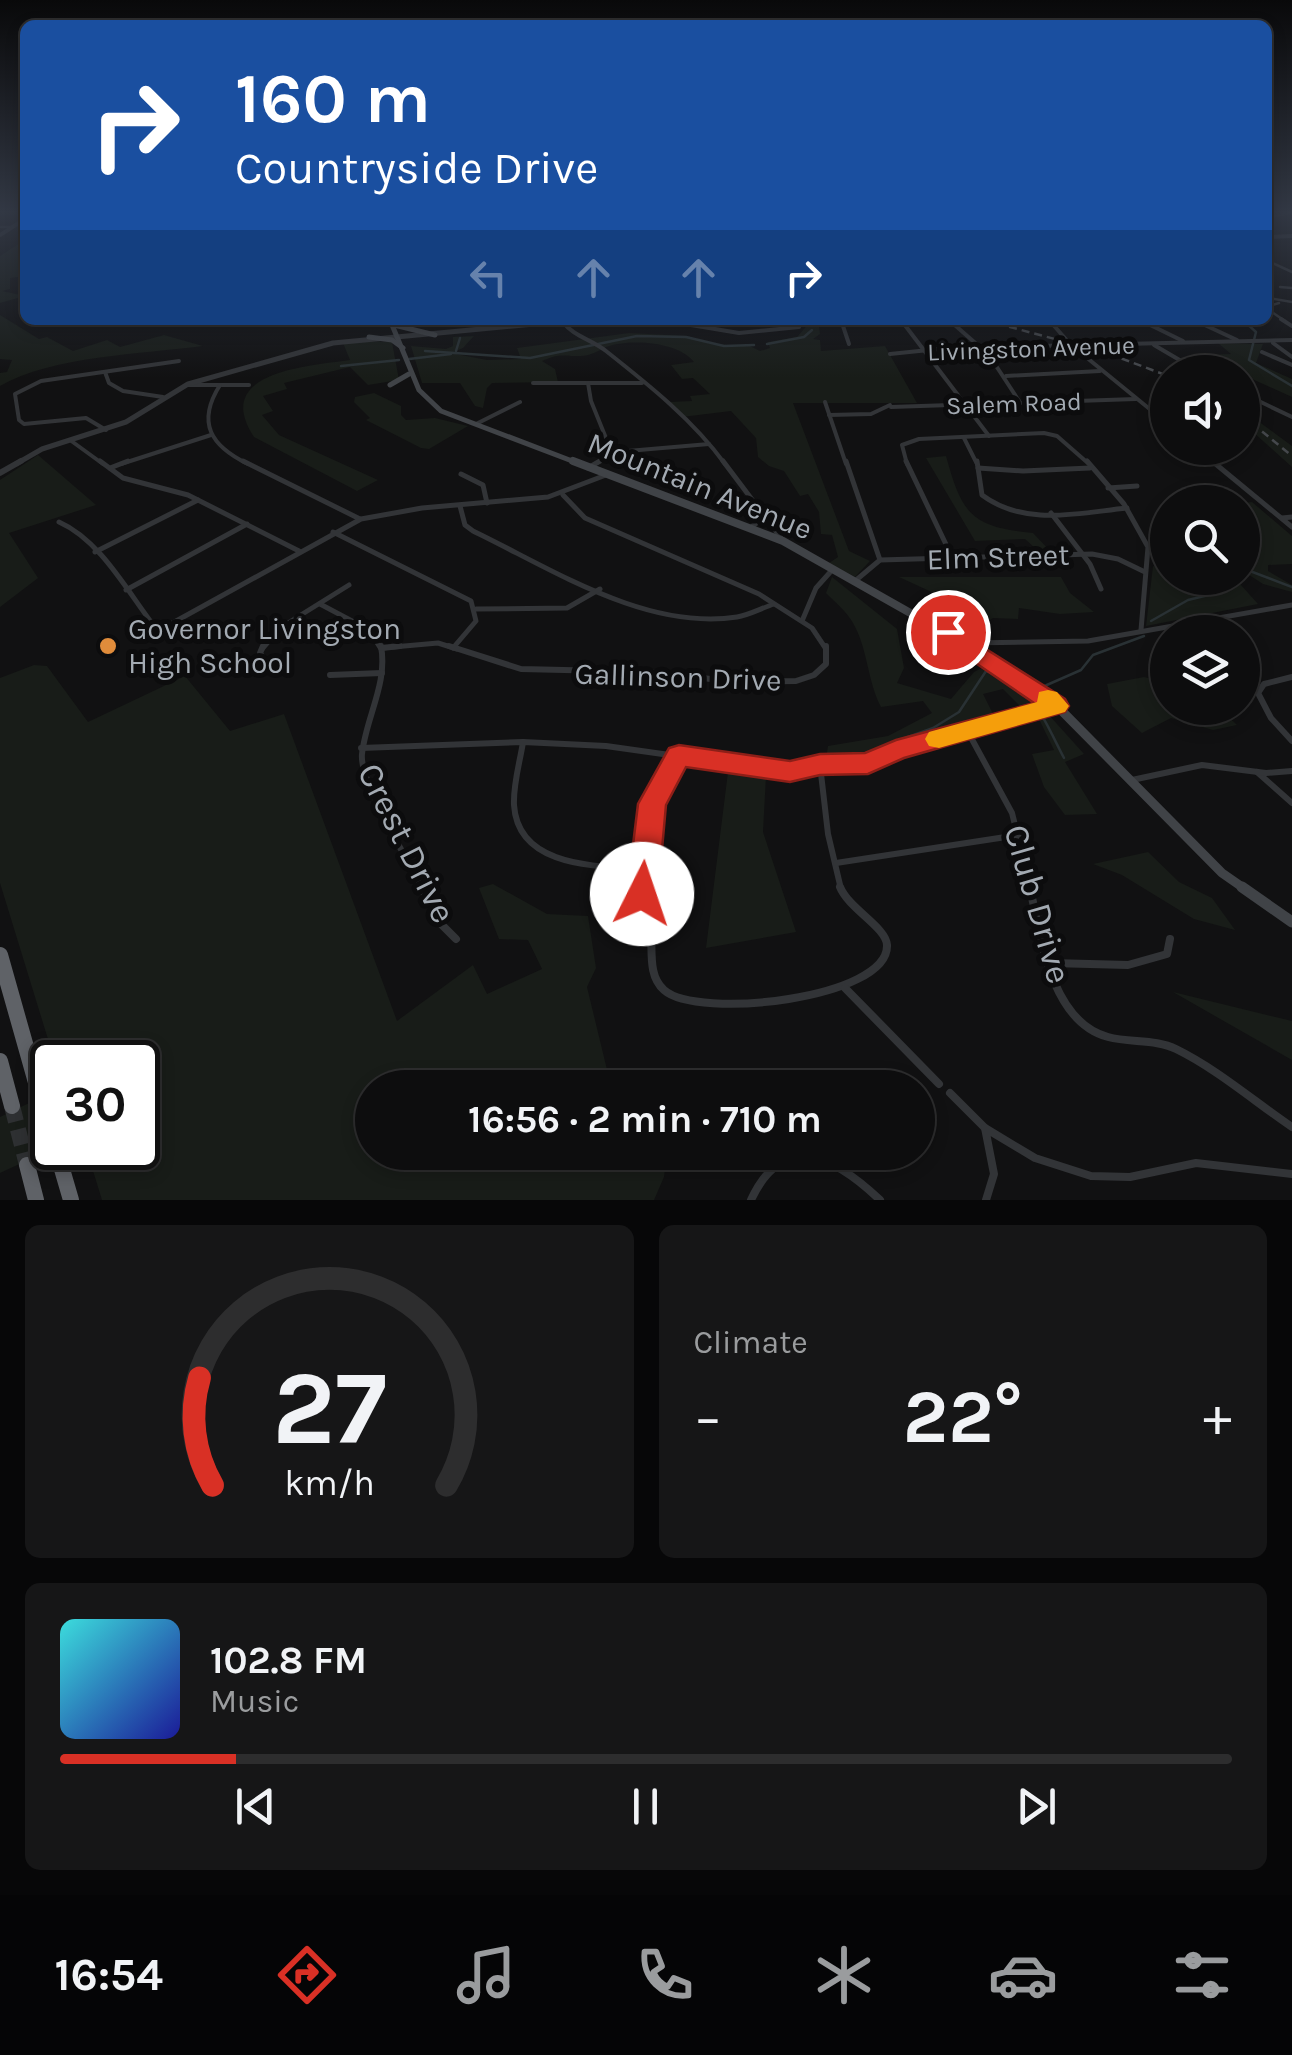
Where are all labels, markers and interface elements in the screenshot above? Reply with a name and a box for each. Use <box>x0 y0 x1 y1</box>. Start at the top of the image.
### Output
text: 160 m <box>235 58 431 140</box>
icon: right <box>70 60 200 190</box>
text: Countryside Drive <box>235 142 598 194</box>
icon: left <box>461 250 516 305</box>
icon: ahead <box>566 250 621 305</box>
icon: ahead <box>671 250 726 305</box>
icon: right <box>776 250 831 305</box>
street label: Livingston Avenue <box>927 330 1135 367</box>
map controls <box>1150 355 1260 725</box>
button: sound <box>1150 355 1260 465</box>
street label: Salem Road <box>946 387 1082 420</box>
street label: Mountain Avenue <box>583 425 817 547</box>
button: search <box>1150 485 1260 595</box>
street label: Elm Street <box>926 537 1070 577</box>
pin <box>906 590 991 675</box>
icon: arrive <box>921 605 976 660</box>
place label: Governor Livingston High School <box>128 611 401 681</box>
button: layers <box>1150 615 1260 725</box>
marker: Governor Livingston High School <box>97 635 119 657</box>
street label: Gallinson Drive <box>574 655 782 699</box>
street label: Crest Drive <box>349 757 464 930</box>
street label: Club Drive <box>995 820 1080 988</box>
position arrow <box>590 842 694 946</box>
speed limit sign: 30 <box>30 1040 160 1170</box>
text: 16:56 · 2 min · 710 m <box>468 1097 822 1142</box>
text: Climate <box>694 1324 808 1361</box>
text: 27 <box>272 1348 387 1469</box>
text: 22° <box>903 1373 1023 1461</box>
text: − <box>694 1385 722 1449</box>
text: + <box>1203 1385 1232 1449</box>
text: km/h <box>284 1462 375 1504</box>
text: 102.8 FM <box>210 1638 367 1683</box>
text: Music <box>210 1683 299 1720</box>
icon: previous <box>228 1779 283 1834</box>
icon: pause <box>618 1779 673 1834</box>
icon: next <box>1009 1779 1064 1834</box>
icon: directions <box>272 1940 342 2010</box>
icon: music <box>451 1940 521 2010</box>
icon: phone <box>630 1940 700 2010</box>
icon: climate <box>809 1940 879 2010</box>
icon: car <box>988 1940 1058 2010</box>
icon: filters <box>1167 1940 1237 2010</box>
text: 16:54 <box>55 1949 163 2001</box>

